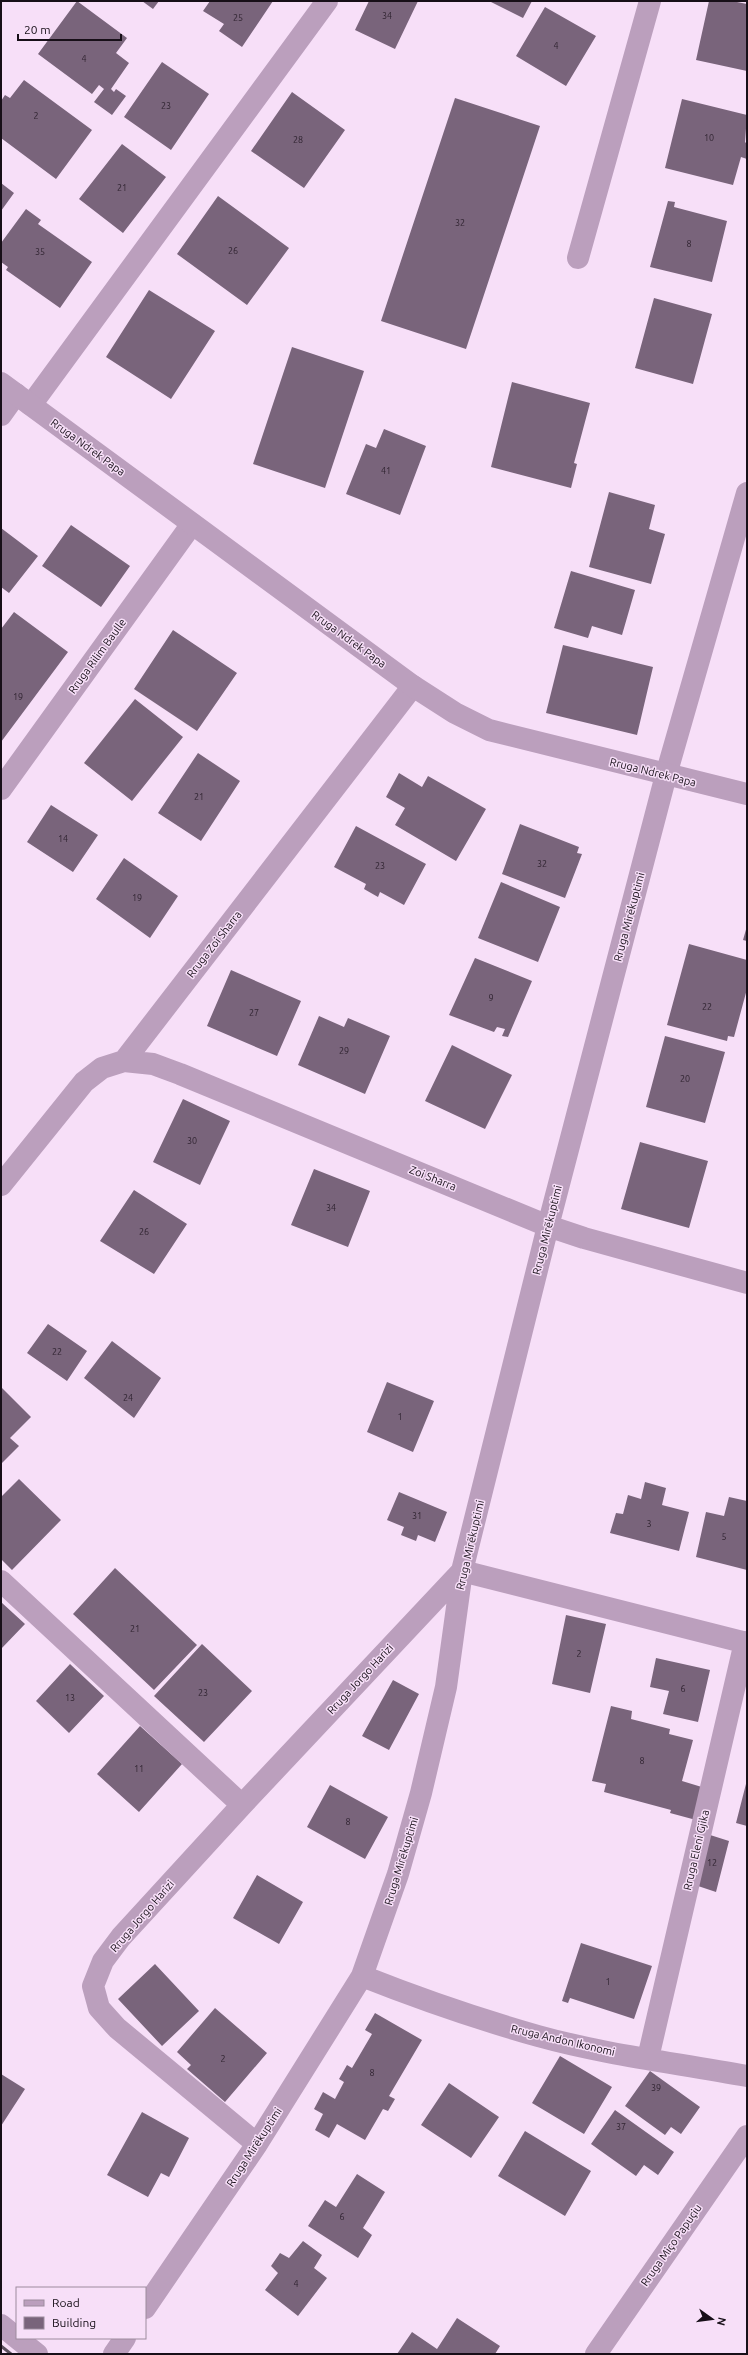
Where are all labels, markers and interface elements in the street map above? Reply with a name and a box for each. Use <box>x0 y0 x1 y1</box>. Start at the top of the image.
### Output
house number: 34 <box>382 11 392 21</box>
house number: 25 <box>233 13 243 23</box>
scale bar <box>18 16 121 42</box>
text: 20 m <box>24 23 51 36</box>
house number: 4 <box>553 41 559 51</box>
house number: 4 <box>81 54 87 64</box>
house number: 23 <box>161 101 171 111</box>
house number: 2 <box>33 111 39 121</box>
house number: 10 <box>704 133 714 143</box>
house number: 28 <box>293 135 303 145</box>
house number: 21 <box>117 183 127 193</box>
house number: 32 <box>455 218 465 228</box>
house number: 8 <box>686 239 692 249</box>
house number: 26 <box>228 246 238 256</box>
house number: 35 <box>35 247 45 257</box>
street label: Rruga Ndrek Papa <box>49 416 127 478</box>
house number: 41 <box>381 466 391 476</box>
street label: Rruga Ndrek Papa <box>310 608 388 670</box>
street label: Rruga Rilim Baulle <box>66 616 128 696</box>
house number: 19 <box>13 692 23 702</box>
street label: Rruga Ndrek Papa <box>609 755 697 789</box>
house number: 21 <box>194 792 204 802</box>
house number: 14 <box>58 834 68 844</box>
house number: 32 <box>537 859 547 869</box>
house number: 23 <box>375 861 385 871</box>
street label: Rruga Mirëkuptimi <box>611 871 647 963</box>
house number: 19 <box>132 893 142 903</box>
street label: Rruga Zoi Sharra <box>184 908 244 980</box>
house number: 9 <box>488 993 494 1003</box>
house number: 22 <box>702 1002 712 1012</box>
house number: 27 <box>249 1008 259 1018</box>
house number: 29 <box>339 1046 349 1056</box>
house number: 20 <box>680 1074 690 1084</box>
house number: 30 <box>187 1136 197 1146</box>
street label: Zoi Sharra <box>408 1163 458 1193</box>
street label: Rruga Mirëkuptimi <box>530 1184 564 1276</box>
house number: 34 <box>326 1203 336 1213</box>
house number: 26 <box>139 1227 149 1237</box>
house number: 22 <box>52 1347 62 1357</box>
house number: 24 <box>123 1393 133 1403</box>
house number: 1 <box>397 1412 403 1422</box>
street label: Rruga Mirëkuptimi <box>454 1499 486 1591</box>
house number: 31 <box>412 1511 422 1521</box>
house number: 3 <box>646 1519 652 1529</box>
house number: 5 <box>721 1532 727 1542</box>
house number: 21 <box>130 1624 140 1634</box>
street label: Rruga Jorgo Harizi <box>325 1642 395 1716</box>
house number: 2 <box>576 1649 582 1659</box>
house number: 6 <box>680 1684 686 1694</box>
house number: 23 <box>198 1688 208 1698</box>
house number: 13 <box>65 1693 75 1703</box>
house number: 8 <box>639 1756 645 1766</box>
house number: 11 <box>134 1764 144 1774</box>
street label: Rruga Eleni Gjika <box>681 1809 711 1891</box>
street label: Rruga Mirëkuptimi <box>382 1815 420 1907</box>
house number: 8 <box>345 1817 351 1827</box>
house number: 12 <box>707 1858 717 1868</box>
street label: Rruga Jorgo Harizi <box>108 1878 176 1954</box>
house number: 1 <box>605 1977 611 1987</box>
street label: Rruga Andon Ikonomi <box>510 2022 616 2058</box>
house number: 2 <box>220 2054 226 2064</box>
house number: 8 <box>369 2068 375 2078</box>
house number: 39 <box>651 2083 661 2093</box>
street label: Rruga Mirëkuptimi <box>224 2105 284 2189</box>
house number: 37 <box>616 2122 626 2132</box>
street label: Rruga Miço Papuçiu <box>638 2202 704 2288</box>
house number: 6 <box>339 2212 345 2222</box>
house number: 4 <box>293 2279 299 2289</box>
legend <box>16 2287 146 2339</box>
text: Road <box>52 2296 80 2309</box>
north arrow <box>692 2299 732 2339</box>
text: Building <box>52 2316 96 2329</box>
text: N <box>715 2316 729 2327</box>

